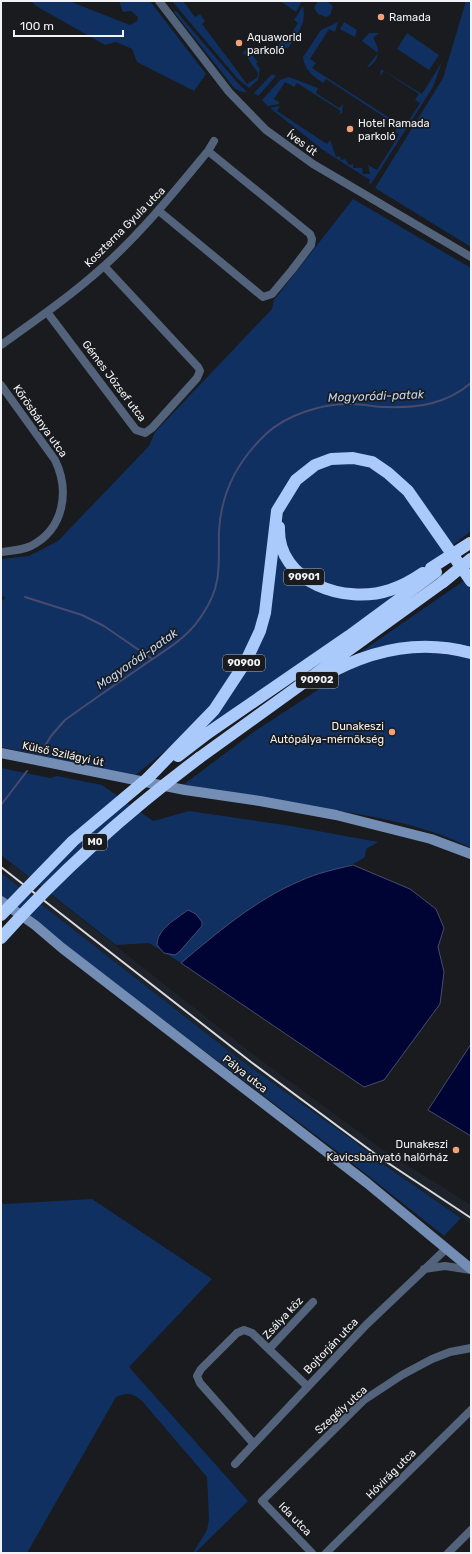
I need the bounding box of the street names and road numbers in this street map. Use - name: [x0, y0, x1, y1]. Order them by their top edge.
- street label: Íves út: [284, 128, 320, 159]
- street label: Koszterna Gyula utca: [82, 184, 168, 270]
- street label: Gémes József utca: [79, 338, 149, 424]
- street label: Kőrösbánya utca: [10, 382, 70, 460]
- road number: 90901: [284, 569, 324, 585]
- road number: 90900: [223, 655, 265, 671]
- road number: 90902: [296, 672, 338, 688]
- street label: Külső Szilágyi út: [21, 739, 106, 769]
- road number: M0: [83, 834, 107, 850]
- street label: Pálya utca: [220, 1052, 270, 1096]
- street label: Zsálya köz: [260, 1294, 306, 1342]
- street label: Bojtorján utca: [301, 1315, 361, 1377]
- street label: Szegély utca: [312, 1383, 370, 1437]
- street label: Hóvirág utca: [363, 1446, 419, 1502]
- street label: Ida utca: [276, 1500, 314, 1538]

